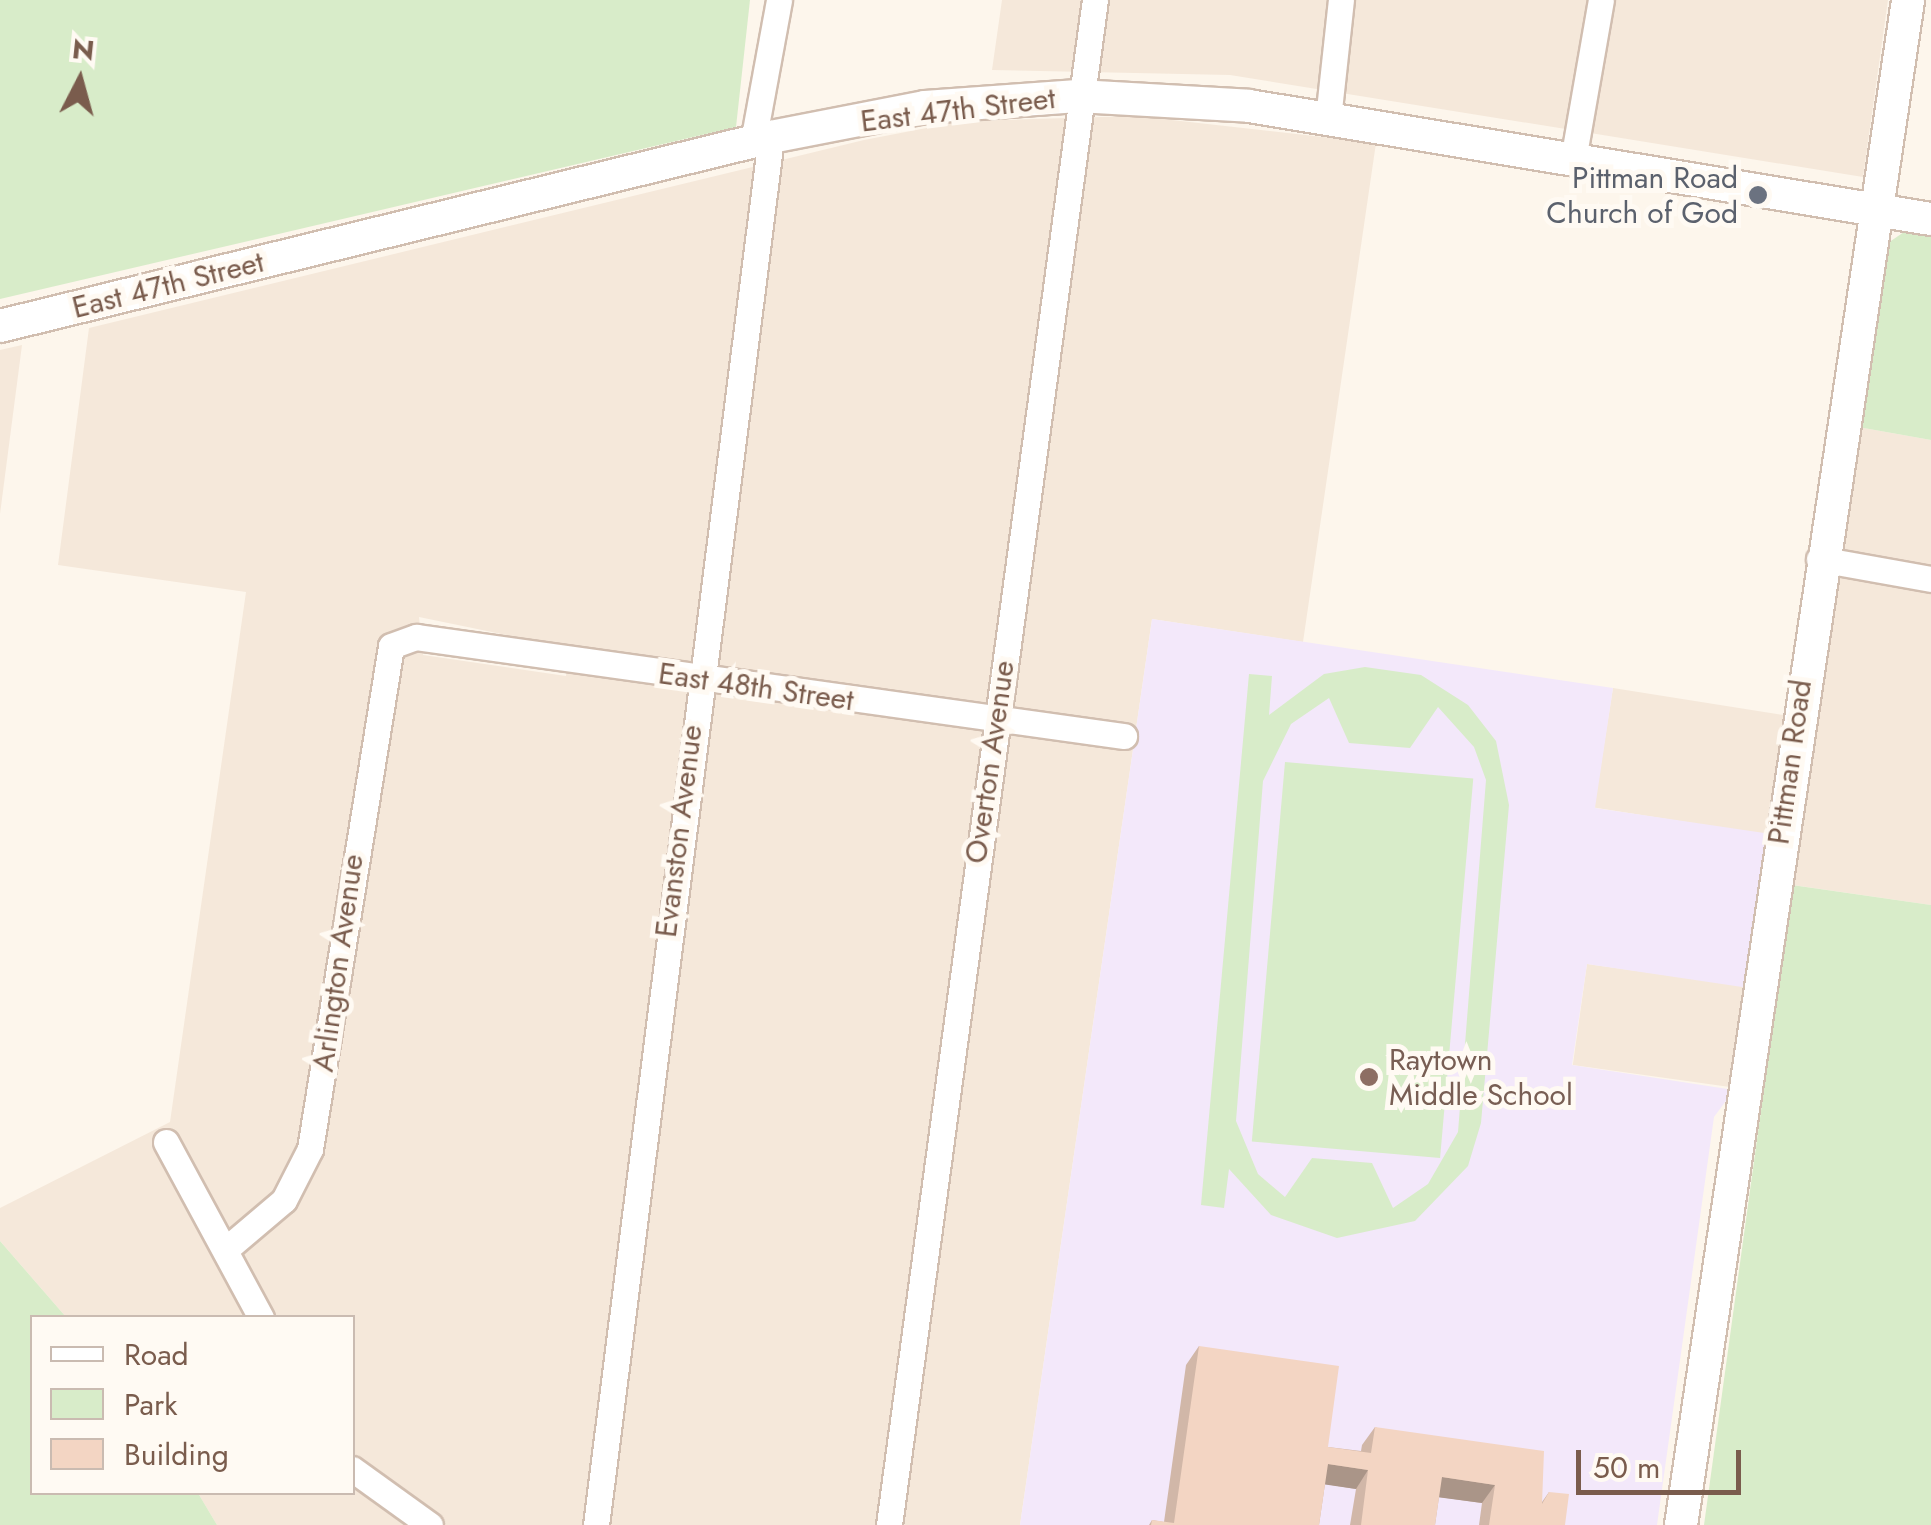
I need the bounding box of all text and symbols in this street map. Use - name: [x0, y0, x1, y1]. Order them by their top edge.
- text: N: [70, 28, 96, 71]
- north arrow: [30, 30, 130, 130]
- street label: East 47th Street: [859, 80, 1057, 140]
- place label: Pittman Road Church of God: [1546, 160, 1738, 230]
- marker: Pittman Road Church of God: [1747, 184, 1769, 206]
- street label: East 47th Street: [69, 244, 267, 326]
- street label: East 48th Street: [656, 655, 856, 719]
- street label: Overton Avenue: [958, 658, 1022, 866]
- street label: Pittman Road: [1761, 677, 1819, 847]
- street label: Evanston Avenue: [648, 723, 710, 939]
- street label: Arlington Avenue: [305, 852, 371, 1074]
- place label: Raytown Middle School: [1389, 1042, 1573, 1112]
- marker: Raytown Middle School: [1358, 1066, 1380, 1088]
- legend: [30, 1315, 355, 1495]
- text: Road: [124, 1333, 189, 1376]
- text: Park: [124, 1383, 177, 1426]
- scale bar: [1581, 1430, 1746, 1492]
- text: Building: [124, 1433, 229, 1476]
- text: 50 m: [1593, 1446, 1660, 1489]

